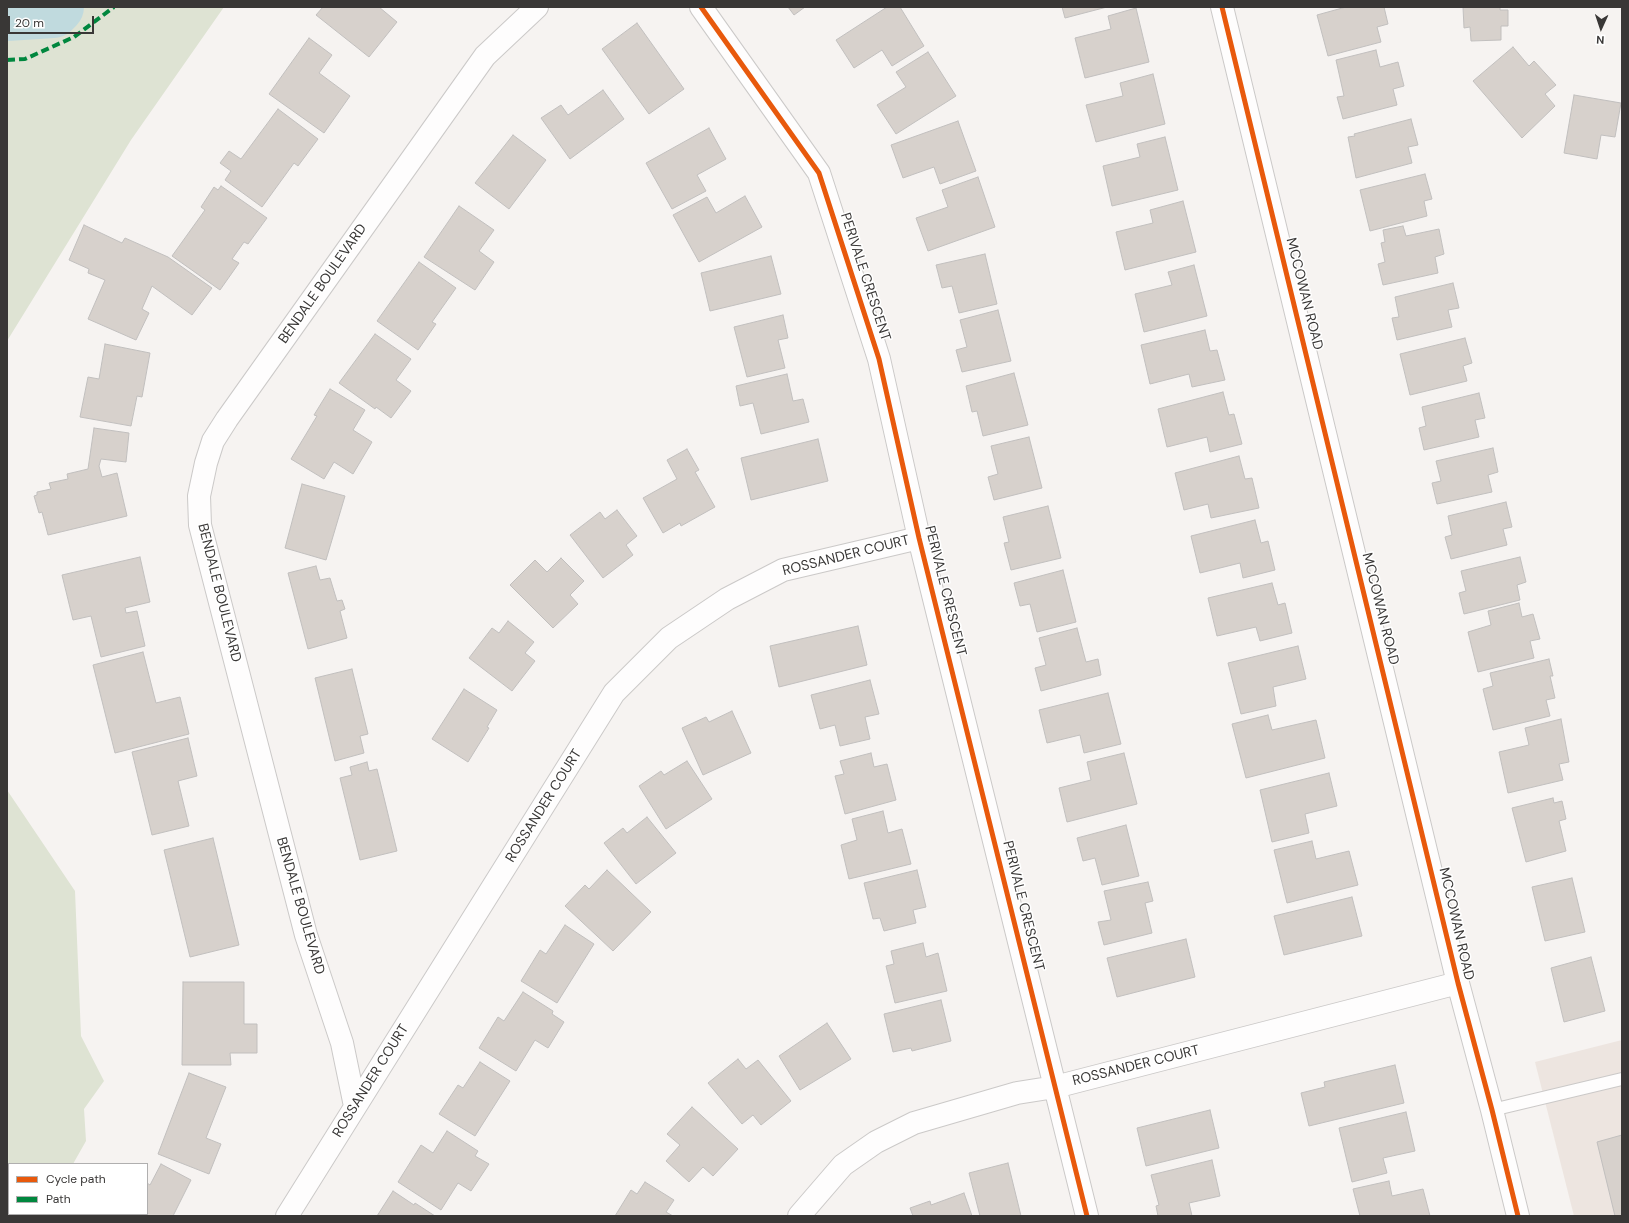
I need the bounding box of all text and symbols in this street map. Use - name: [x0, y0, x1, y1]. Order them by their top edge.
- scale bar: [10, 8, 96, 34]
- north arrow: [1581, 8, 1621, 48]
- text: 20 m: [15, 15, 44, 31]
- text: N: [1596, 33, 1605, 47]
- street label: PERIVALE CRESCENT: [836, 211, 894, 343]
- street label: BENDALE BOULEVARD: [275, 221, 371, 347]
- street label: MCCOWAN ROAD: [1282, 236, 1326, 352]
- street label: BENDALE BOULEVARD: [194, 522, 244, 664]
- street label: PERIVALE CRESCENT: [921, 524, 969, 658]
- street label: ROSSANDER COURT: [781, 532, 911, 580]
- street label: MCCOWAN ROAD: [1358, 551, 1402, 667]
- street label: ROSSANDER COURT: [502, 746, 586, 866]
- street label: BENDALE BOULEVARD: [272, 835, 328, 977]
- street label: PERIVALE CRESCENT: [999, 839, 1047, 973]
- street label: MCCOWAN ROAD: [1435, 866, 1477, 982]
- street label: ROSSANDER COURT: [329, 1021, 413, 1141]
- street label: ROSSANDER COURT: [1071, 1042, 1201, 1090]
- legend: [8, 1163, 148, 1215]
- text: Cycle path: [46, 1171, 106, 1187]
- text: Path: [46, 1191, 71, 1207]

